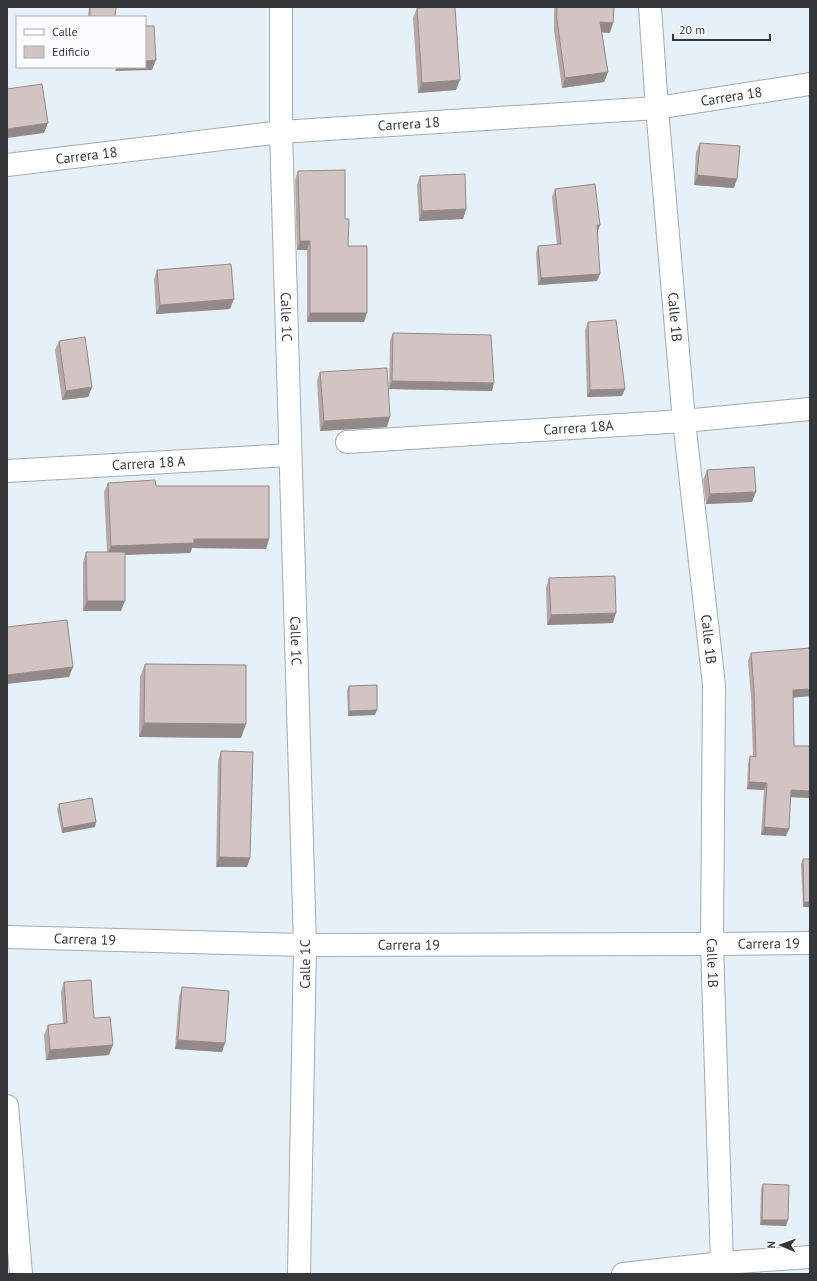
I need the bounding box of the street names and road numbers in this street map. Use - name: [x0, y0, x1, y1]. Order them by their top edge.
- street label: Carrera 18: [699, 83, 763, 110]
- street label: Carrera 18: [377, 113, 440, 135]
- street label: Carrera 18: [55, 143, 118, 168]
- street label: Calle 1B: [664, 291, 686, 342]
- street label: Calle 1C: [277, 292, 296, 342]
- street label: Carrera 18A: [543, 416, 615, 439]
- street label: Carrera 18 A: [112, 452, 187, 474]
- street label: Calle 1B: [697, 614, 721, 665]
- street label: Calle 1C: [286, 616, 306, 666]
- street label: Carrera 19: [54, 929, 116, 949]
- street label: Carrera 19: [738, 934, 800, 953]
- street label: Carrera 19: [378, 936, 440, 954]
- street label: Calle 1B: [703, 938, 722, 988]
- street label: Calle 1C: [296, 939, 314, 989]

